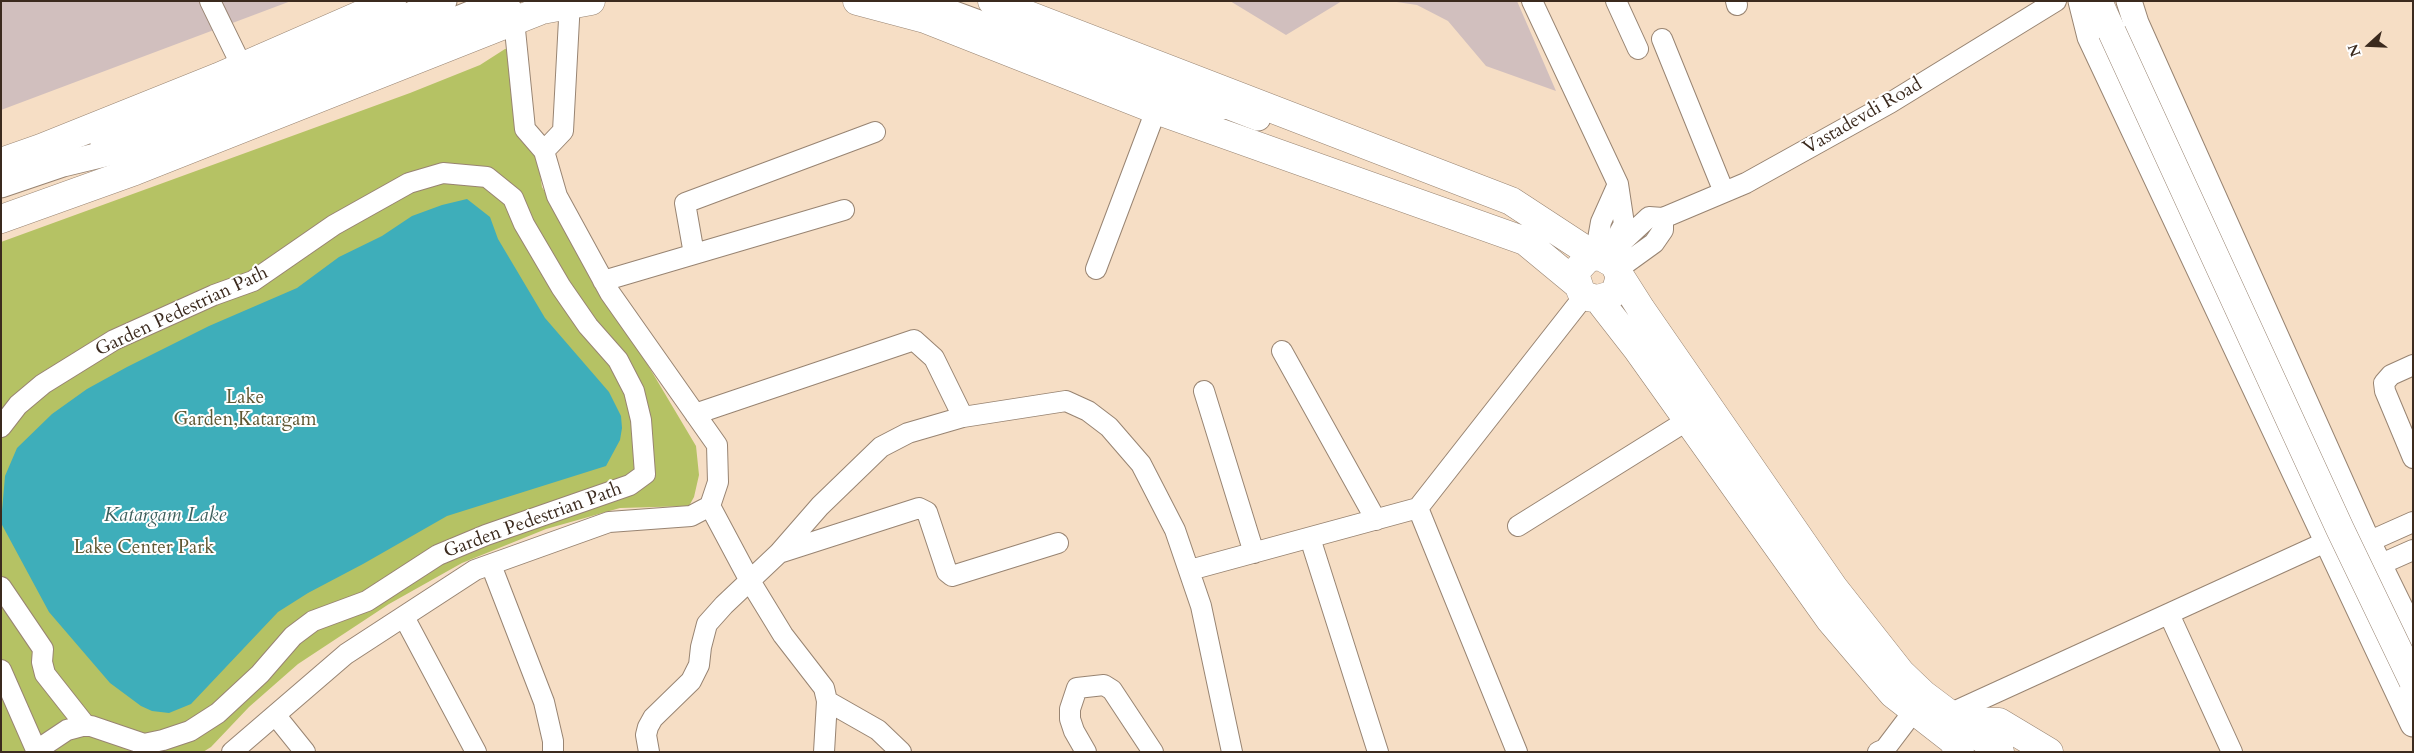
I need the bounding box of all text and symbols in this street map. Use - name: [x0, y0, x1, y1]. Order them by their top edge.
- north arrow: [2344, 20, 2394, 70]
- text: N: [2343, 41, 2365, 59]
- street label: Vastadevdi Road: [1800, 74, 1926, 160]
- street label: Garden Pedestrian Path: [92, 262, 272, 362]
- park label: Lake Garden,Katargam: [174, 388, 316, 432]
- street label: Garden Pedestrian Path: [441, 478, 625, 564]
- water label: Katargam Lake: [104, 504, 226, 528]
- park label: Lake Center Park: [74, 538, 214, 560]

